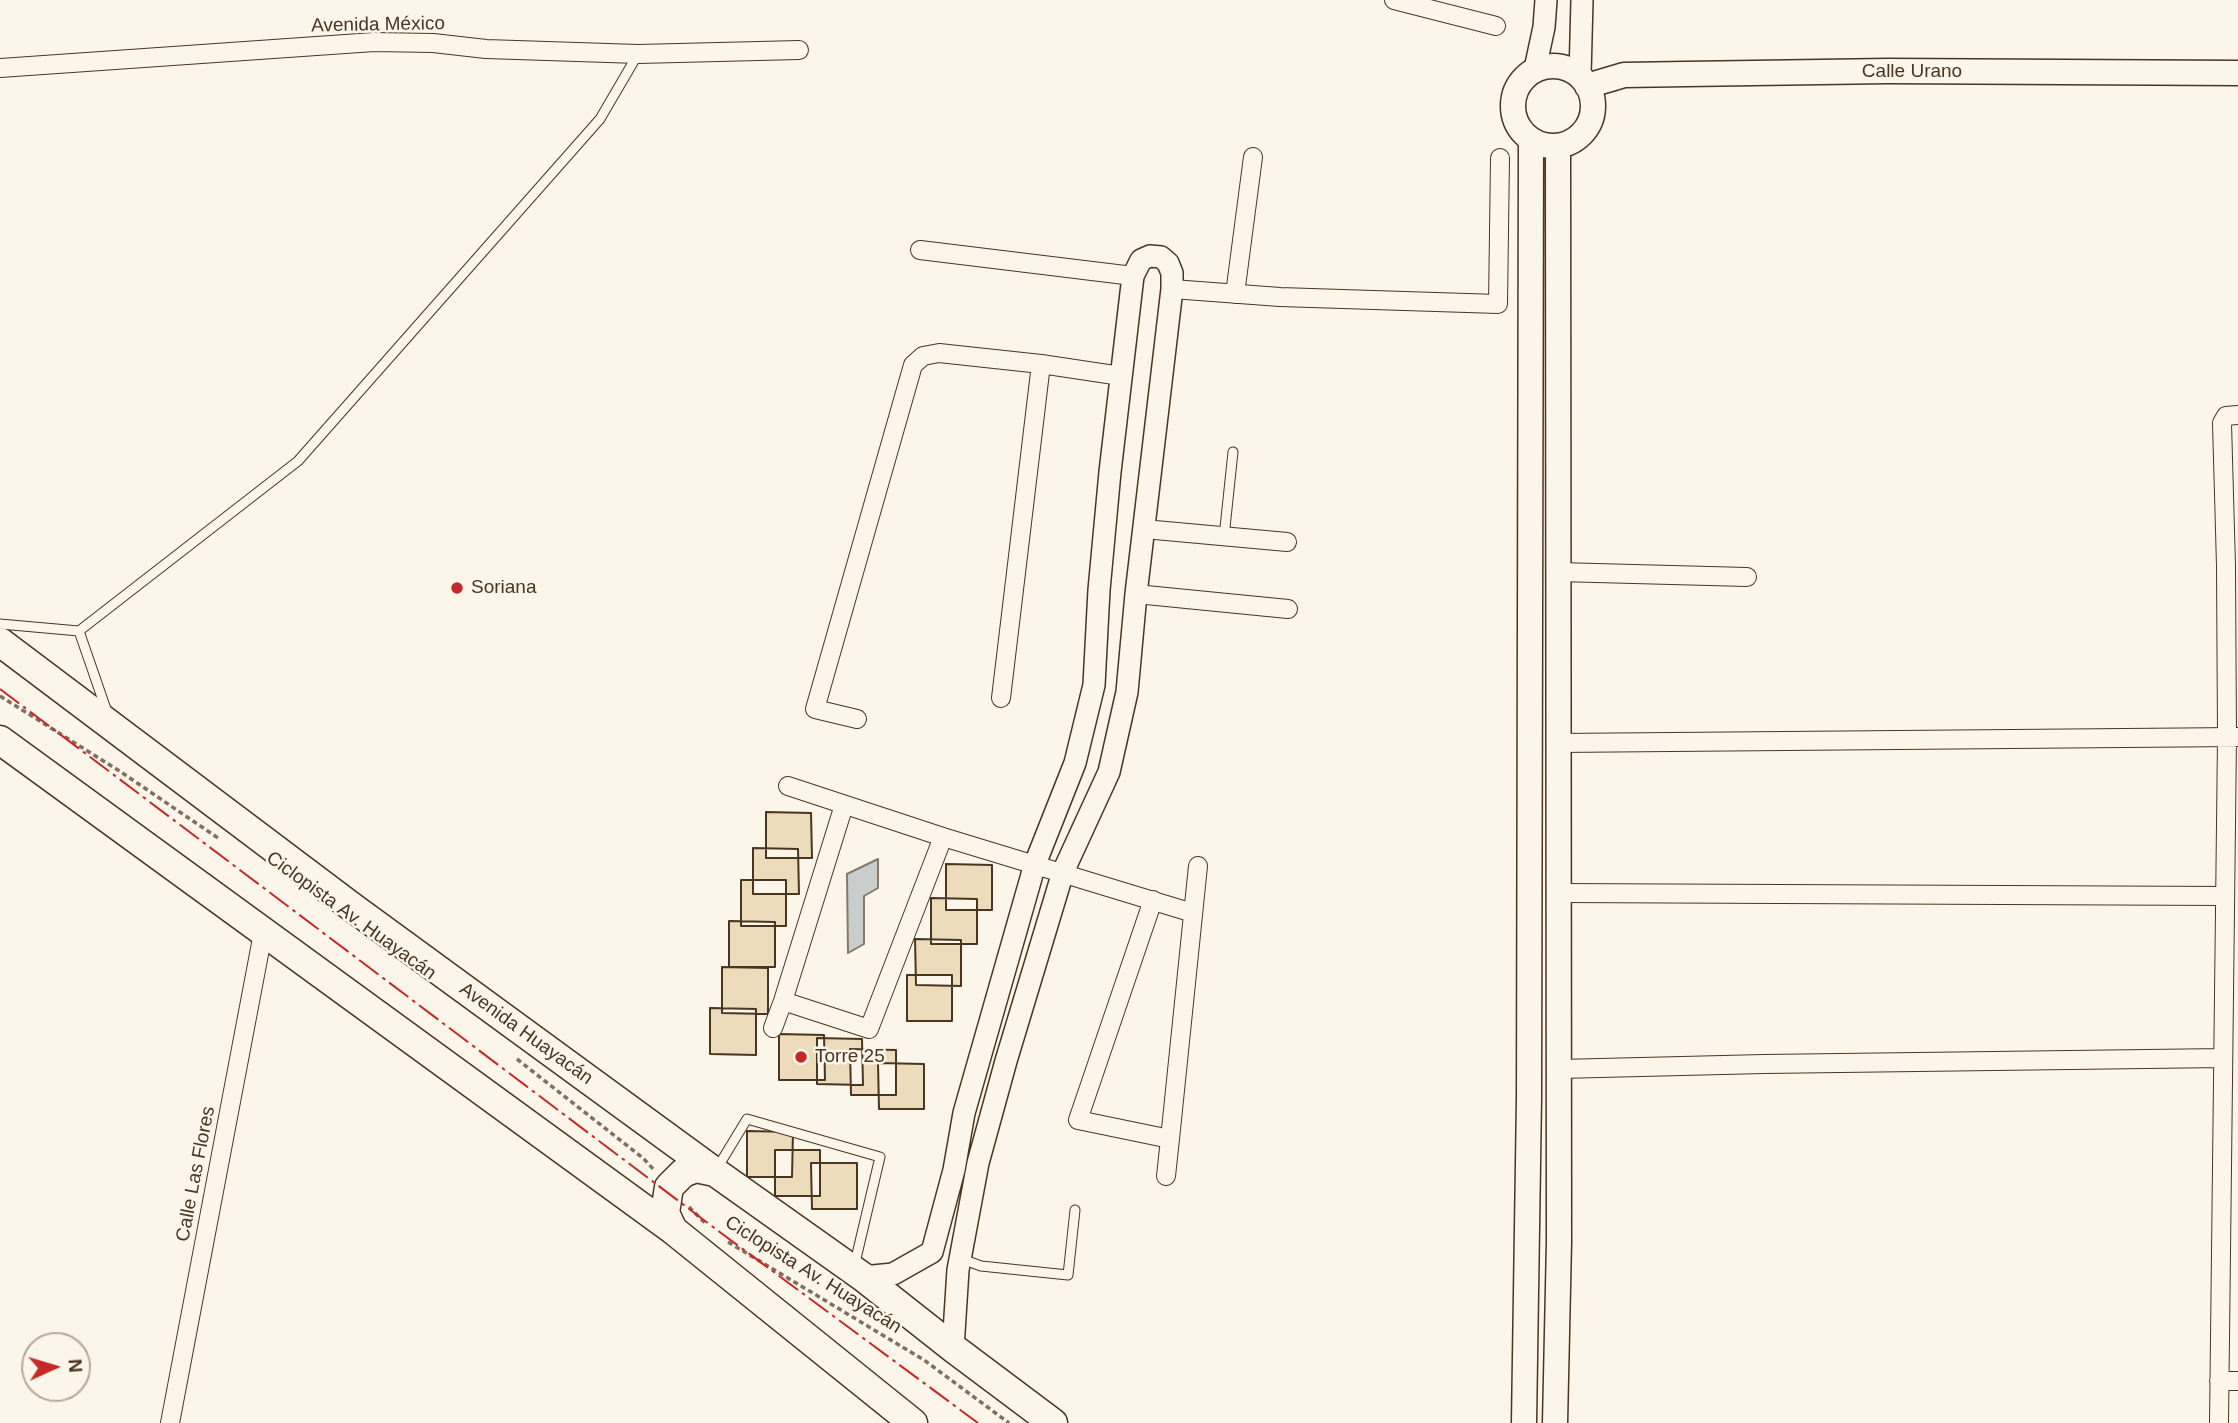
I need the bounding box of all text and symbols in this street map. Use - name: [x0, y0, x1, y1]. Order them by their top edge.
- street label: Avenida México: [311, 12, 445, 38]
- street label: Calle Urano: [1862, 61, 1962, 83]
- place label: Soriana: [471, 577, 536, 599]
- marker: Soriana: [449, 580, 465, 596]
- street label: Ciclopista Av. Huayacán: [262, 847, 440, 985]
- street label: Avenida Huayacán: [455, 978, 597, 1090]
- place label: Torre 25: [815, 1046, 885, 1068]
- marker: Torre 25: [793, 1049, 809, 1065]
- street label: Calle Las Flores: [172, 1104, 220, 1244]
- street label: Ciclopista Av. Huayacán: [720, 1211, 906, 1339]
- north arrow: [21, 1332, 91, 1402]
- text: N: [64, 1358, 86, 1373]

